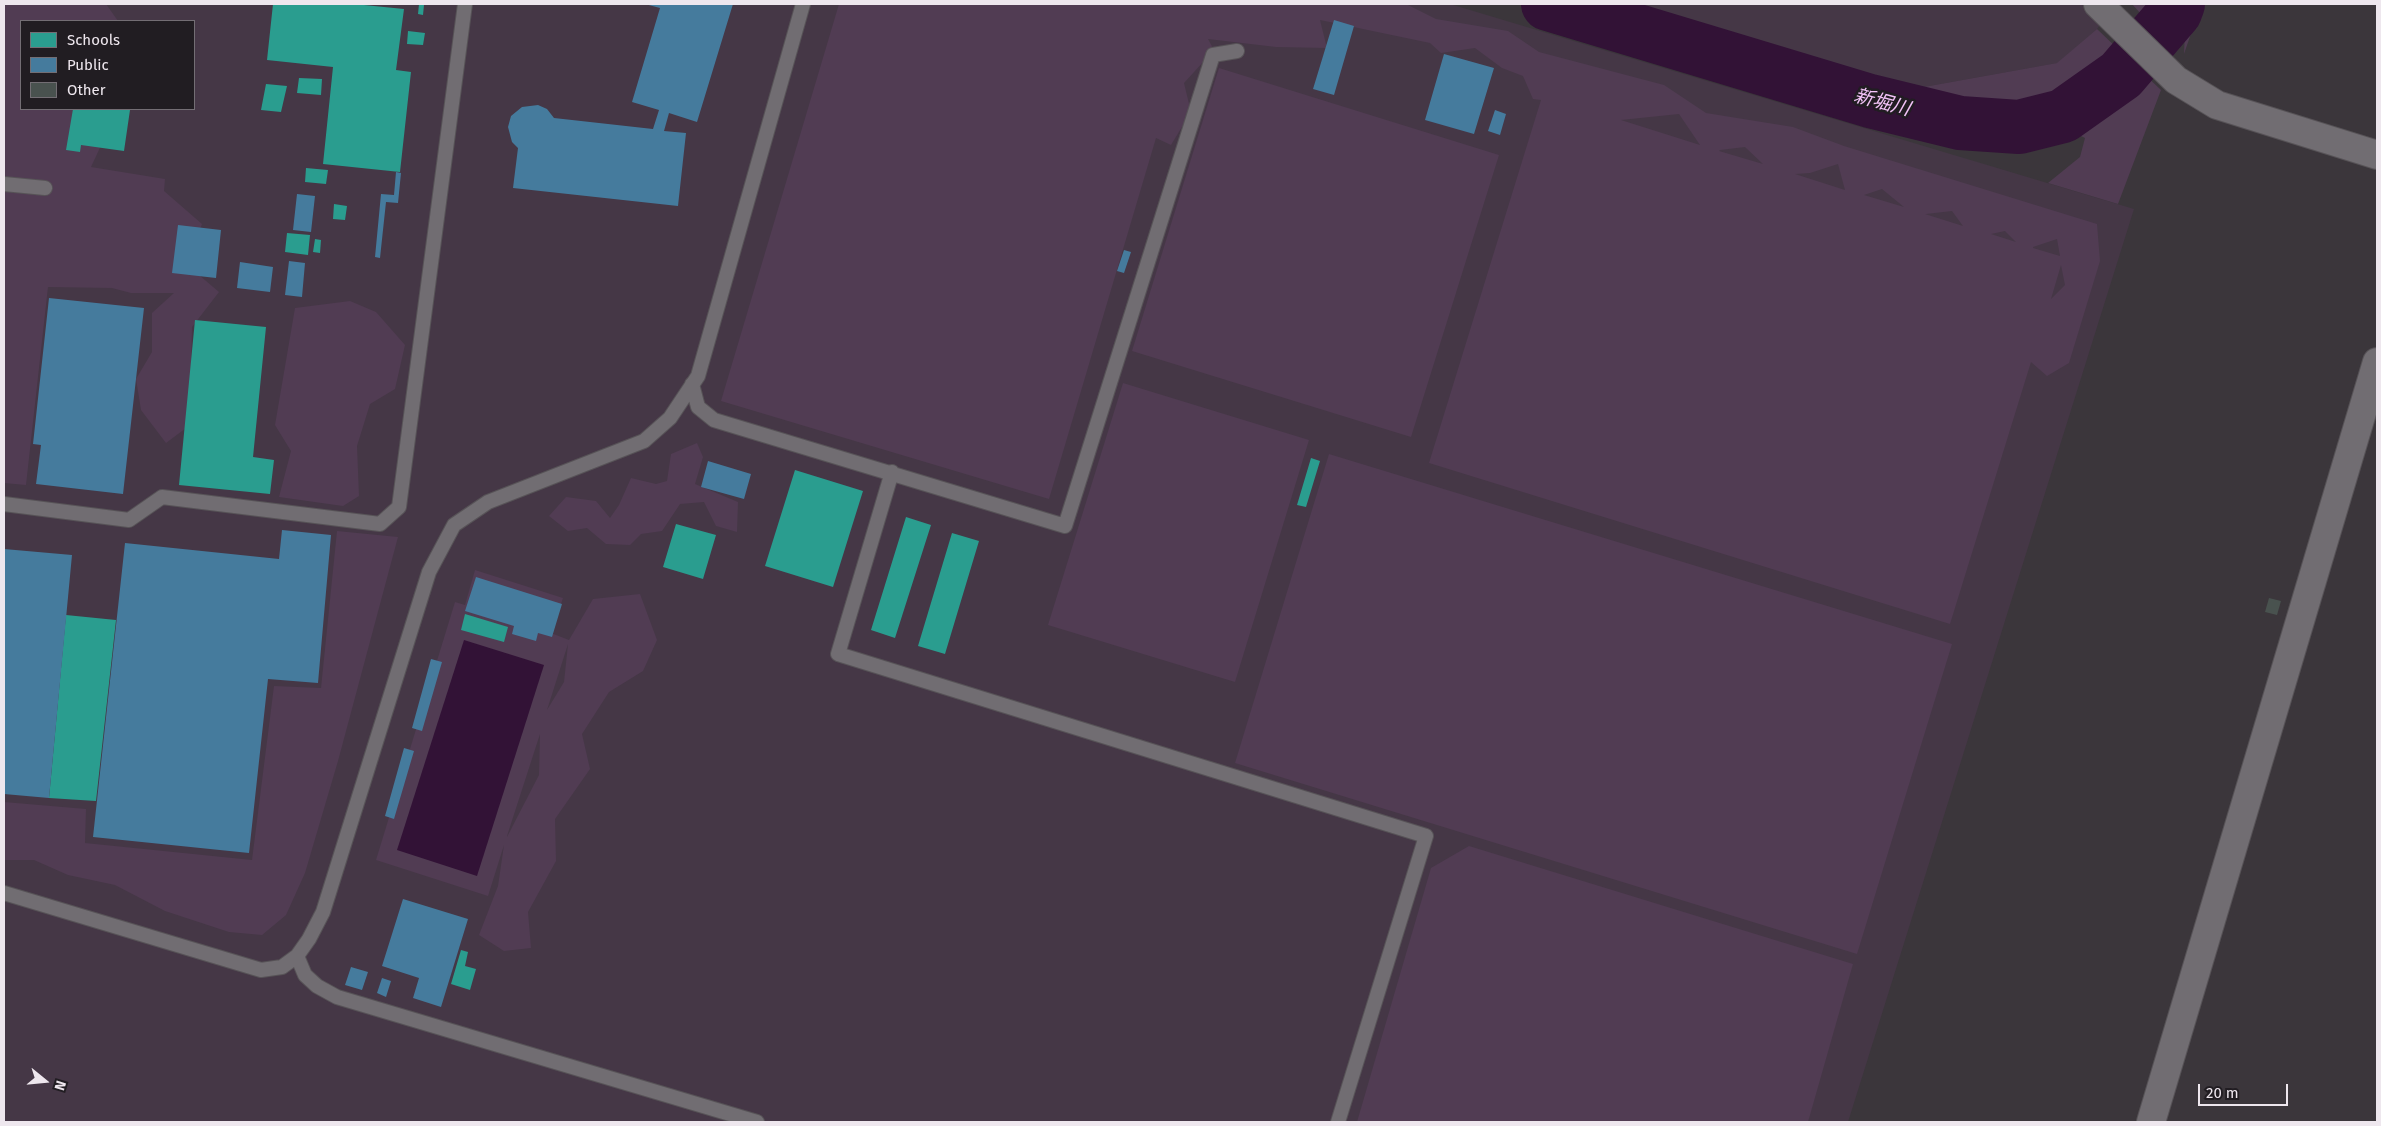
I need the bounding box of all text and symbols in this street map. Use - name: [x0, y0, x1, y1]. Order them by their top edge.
- legend: [20, 20, 195, 110]
- text: Schools: [67, 31, 120, 49]
- text: Public: [67, 56, 109, 74]
- text: Other: [67, 81, 106, 99]
- water label: 新堀川: [1852, 85, 1912, 121]
- north arrow: [20, 1056, 70, 1106]
- scale bar: [2201, 1074, 2291, 1106]
- text: N: [50, 1079, 69, 1092]
- text: 20 m: [2206, 1084, 2239, 1102]

